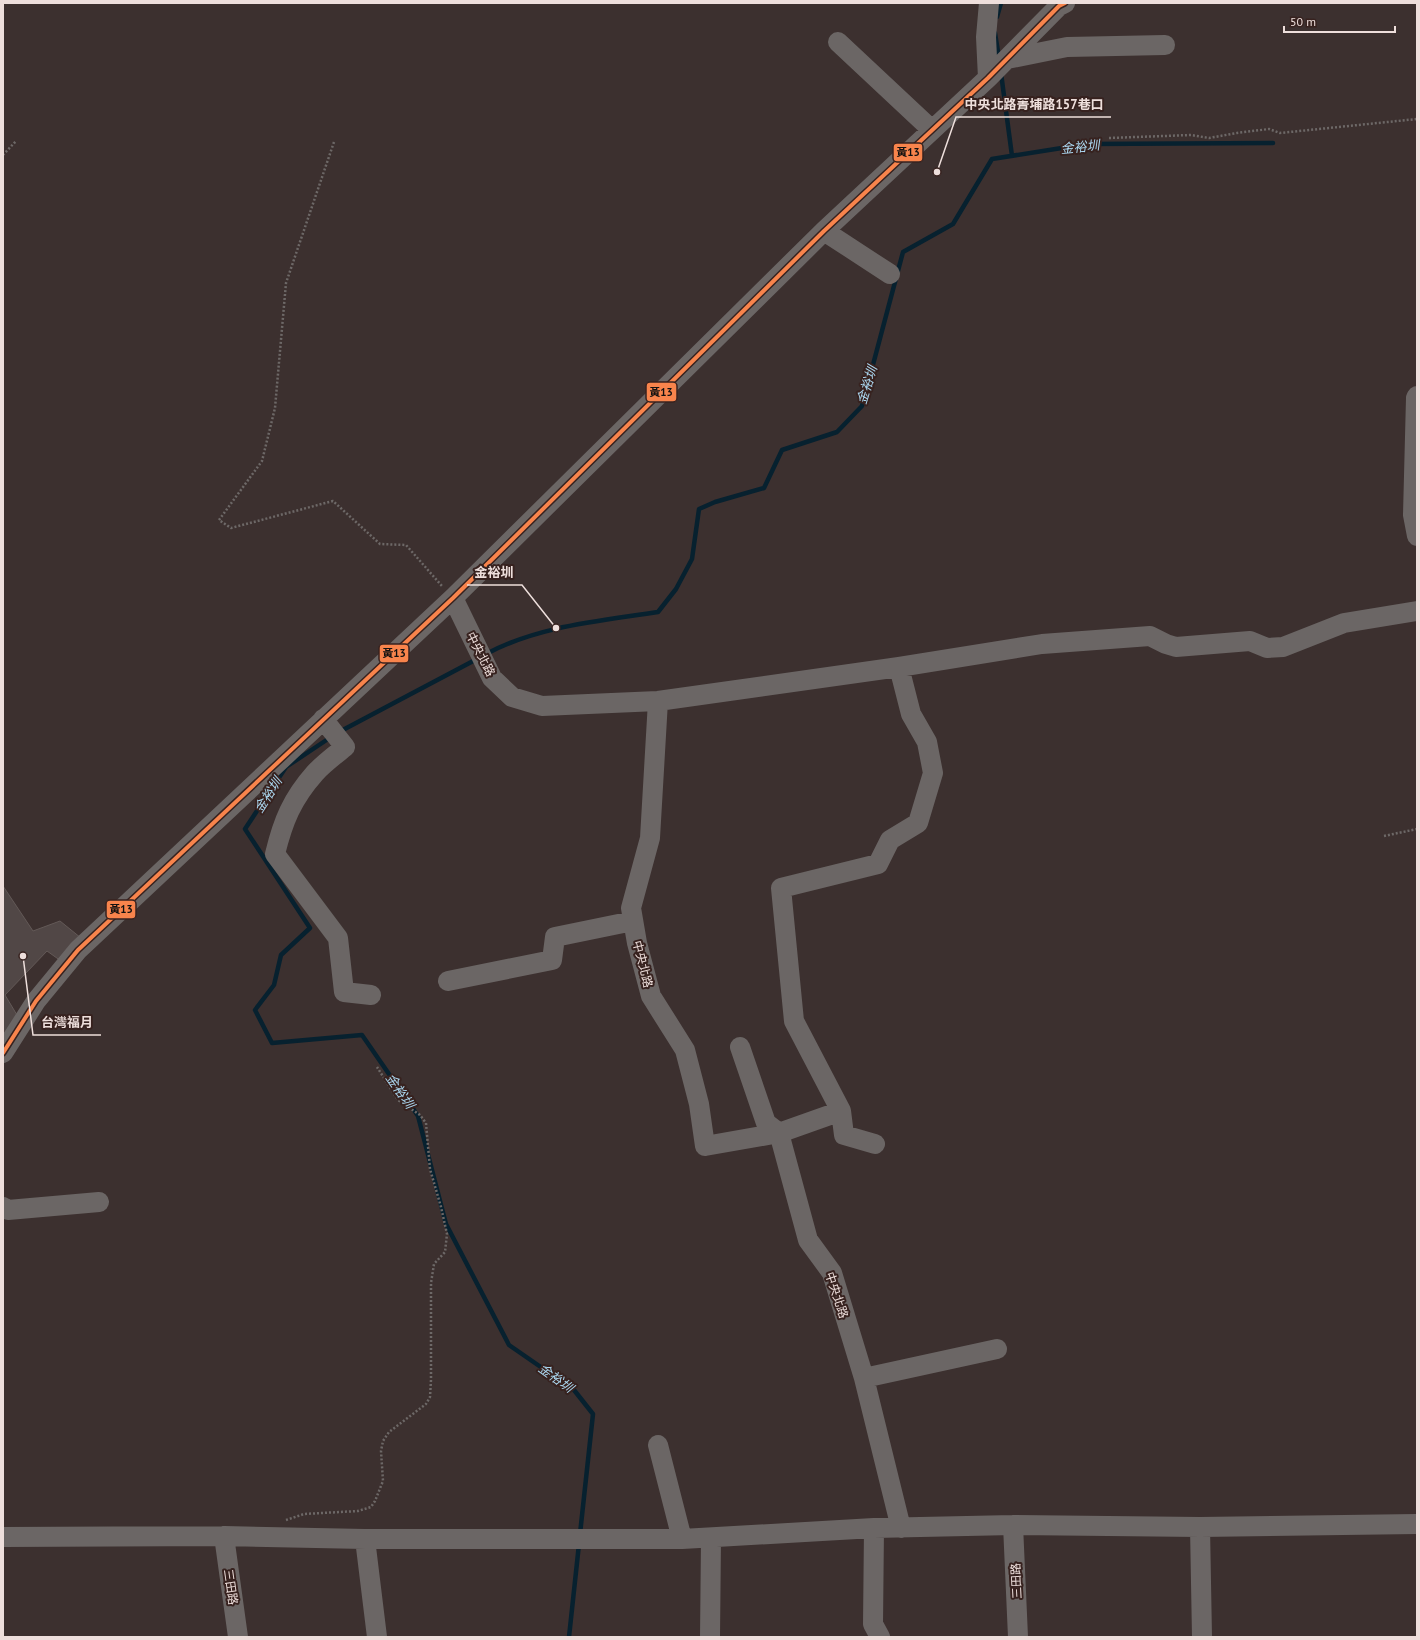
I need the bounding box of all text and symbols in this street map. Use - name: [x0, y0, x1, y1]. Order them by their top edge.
- scale bar: [1284, 8, 1395, 34]
- text: 50 m: [1290, 14, 1316, 29]
- callout: 中央北路菁埔路157巷口: [956, 92, 1111, 117]
- text: 中央北路菁埔路157巷口: [964, 96, 1104, 113]
- water label: 金裕圳: [1060, 136, 1102, 157]
- line badge: 黃13: [893, 143, 923, 162]
- text: 黃13: [896, 145, 920, 159]
- water label: 金裕圳: [853, 362, 881, 406]
- line badge: 黃13: [646, 382, 677, 402]
- text: 黃13: [649, 385, 673, 399]
- callout: 金裕圳: [467, 560, 522, 585]
- text: 金裕圳: [474, 564, 514, 581]
- street label: 中央北路: [463, 629, 499, 679]
- line badge: 黃13: [379, 644, 409, 663]
- text: 黃13: [382, 646, 406, 660]
- water label: 金裕圳: [250, 772, 287, 816]
- line badge: 黃13: [106, 900, 136, 919]
- text: 黃13: [109, 902, 133, 916]
- street label: 中央北路: [630, 939, 656, 989]
- callout: 台灣福月: [33, 1010, 101, 1035]
- text: 台灣福月: [41, 1014, 93, 1031]
- water label: 金裕圳: [382, 1070, 419, 1113]
- street label: 中央北路: [822, 1270, 852, 1320]
- water label: 金裕圳: [535, 1360, 578, 1398]
- street label: 三田路: [1008, 1563, 1024, 1599]
- street label: 三田路: [221, 1568, 241, 1606]

